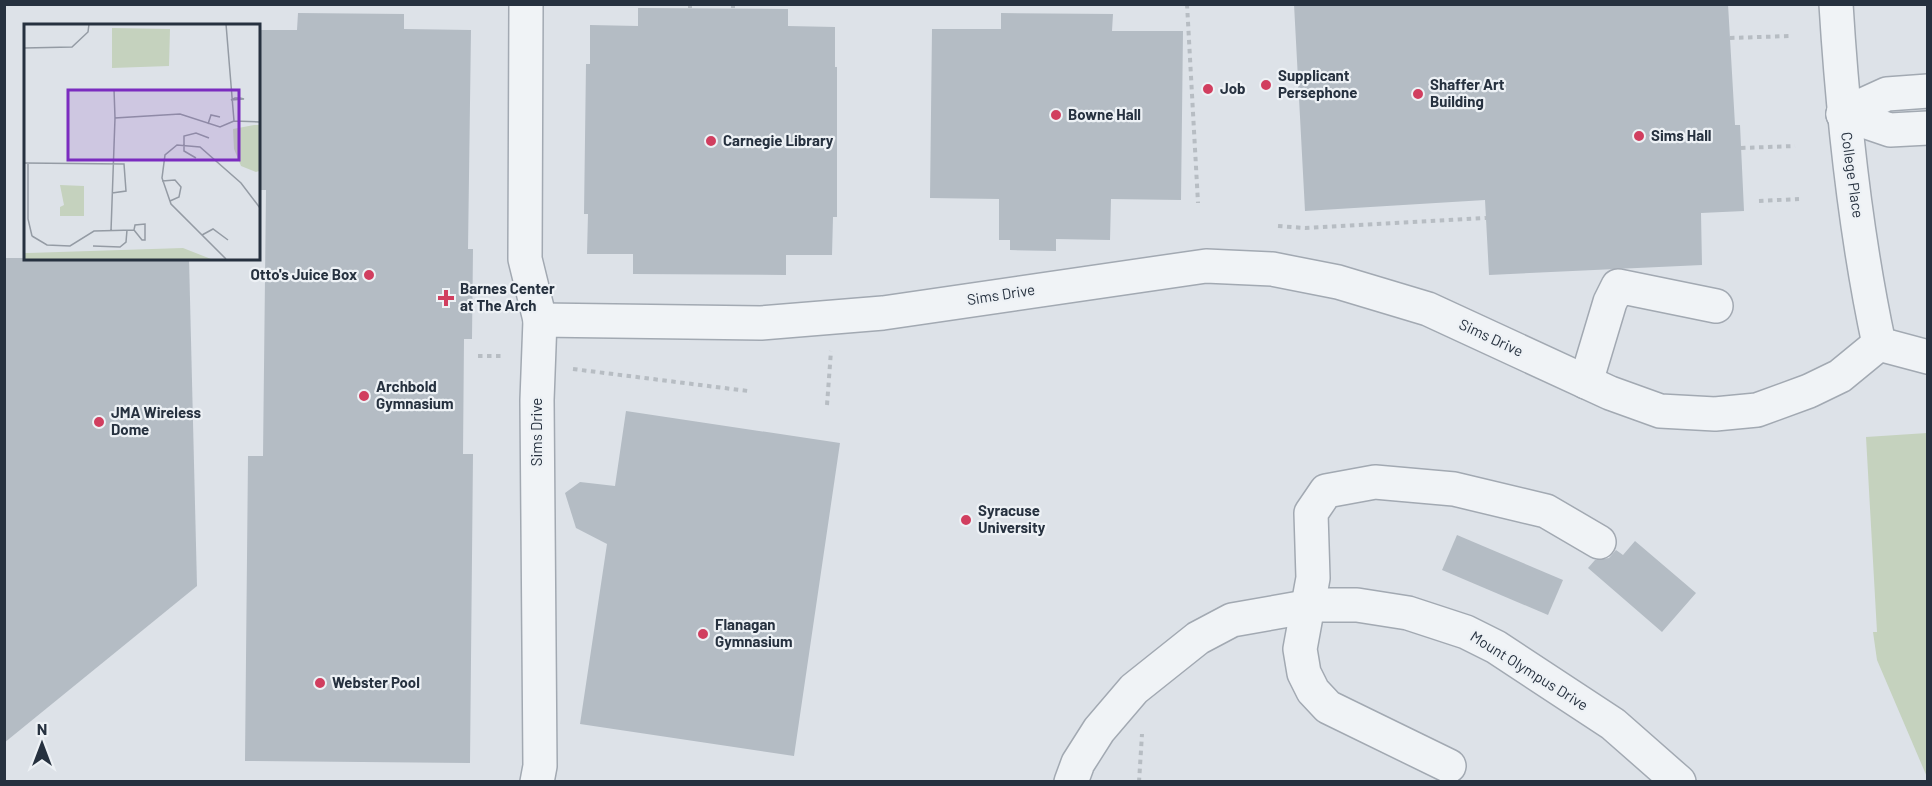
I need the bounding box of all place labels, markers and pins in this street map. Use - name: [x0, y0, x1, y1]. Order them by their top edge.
- place label: Supplicant Persephone: [1278, 66, 1357, 101]
- place label: Shaffer Art Building: [1430, 75, 1505, 110]
- marker: Supplicant Persephone: [1259, 78, 1273, 92]
- place label: Job: [1220, 79, 1246, 97]
- marker: Job: [1201, 82, 1215, 96]
- marker: Shaffer Art Building: [1411, 87, 1425, 101]
- place label: Bowne Hall: [1068, 105, 1141, 123]
- marker: Bowne Hall: [1049, 108, 1063, 122]
- place label: Sims Hall: [1651, 126, 1711, 144]
- marker: Sims Hall: [1632, 129, 1646, 143]
- place label: Carnegie Library: [723, 131, 834, 149]
- marker: Carnegie Library: [704, 134, 718, 148]
- place label: Otto's Juice Box: [251, 265, 357, 283]
- marker: Otto's Juice Box: [362, 268, 376, 282]
- place label: Barnes Center at The Arch: [460, 279, 555, 314]
- marker: Barnes Center at The Arch: [437, 289, 455, 307]
- place label: Archbold Gymnasium: [376, 377, 453, 412]
- marker: Archbold Gymnasium: [357, 389, 371, 403]
- place label: JMA Wireless Dome: [111, 403, 201, 438]
- marker: JMA Wireless Dome: [92, 415, 106, 429]
- place label: Syracuse University: [978, 501, 1046, 536]
- marker: Syracuse University: [959, 513, 973, 527]
- place label: Flanagan Gymnasium: [715, 615, 792, 650]
- marker: Flanagan Gymnasium: [696, 627, 710, 641]
- place label: Webster Pool: [332, 673, 420, 691]
- marker: Webster Pool: [313, 676, 327, 690]

